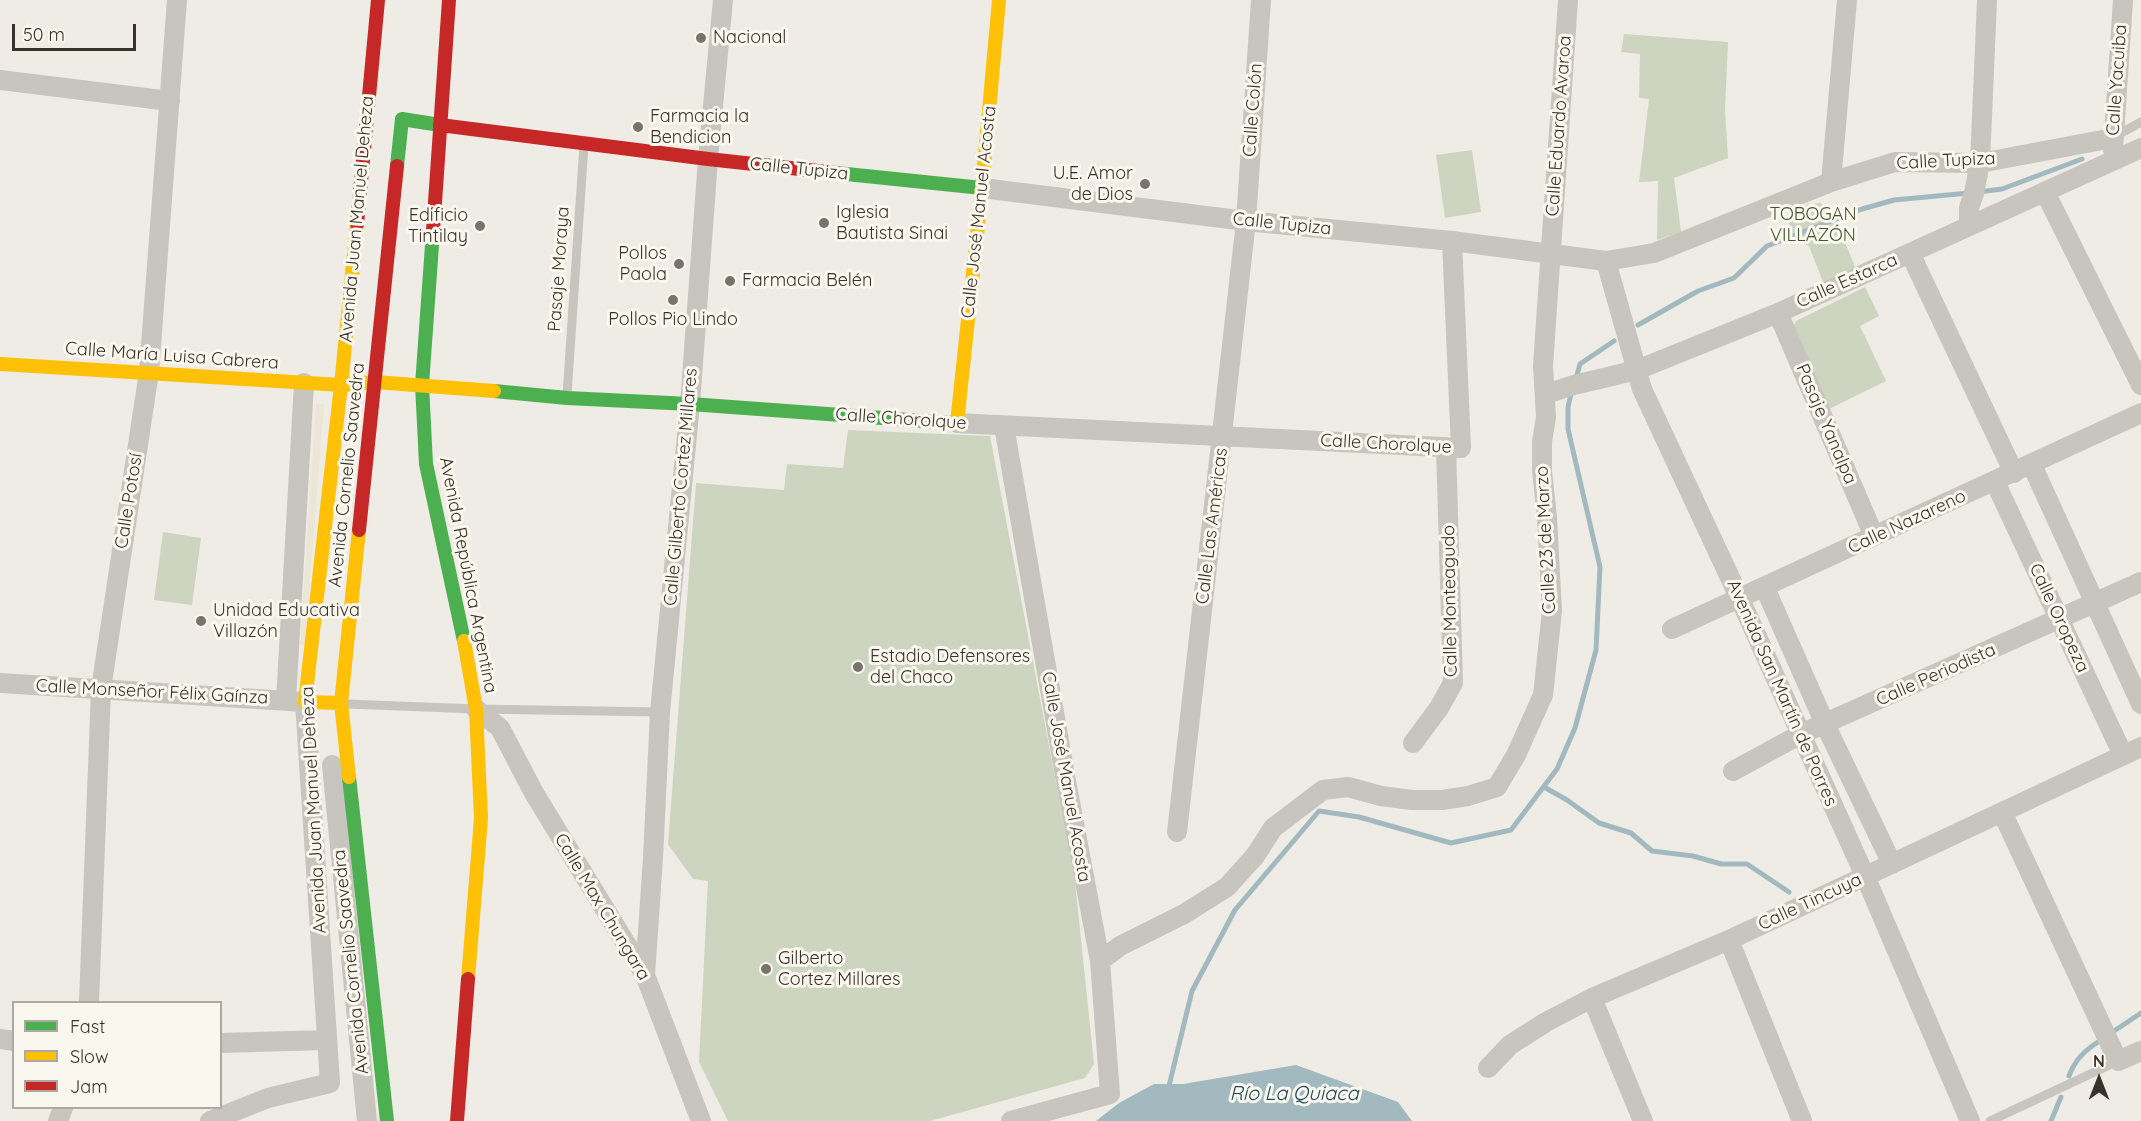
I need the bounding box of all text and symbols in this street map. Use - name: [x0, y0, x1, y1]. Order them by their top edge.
- scale bar: [15, 12, 140, 50]
- text: 50 m: [23, 23, 65, 46]
- street label: Calle Yacuiba: [2102, 24, 2132, 136]
- place label: Nacional: [713, 27, 787, 49]
- marker: Nacional: [694, 31, 708, 45]
- street label: Calle Eduardo Avaroa: [1542, 35, 1576, 217]
- street label: Calle Colón: [1239, 62, 1267, 158]
- street label: Avenida Juan Manuel Deheza: [335, 95, 379, 343]
- street label: Calle José Manuel Acosta: [957, 105, 1001, 319]
- place label: Farmacia la Bendicion: [650, 106, 749, 148]
- marker: Farmacia la Bendicion: [631, 120, 645, 134]
- street label: Calle Tupiza: [1896, 148, 1996, 174]
- street label: Calle Tupiza: [749, 153, 849, 185]
- place label: U.E. Amor de Dios: [1053, 163, 1133, 206]
- marker: U.E. Amor de Dios: [1138, 177, 1152, 191]
- place label: Iglesia Bautista Sinai: [836, 202, 948, 244]
- park label: TOBOGAN VILLAZÓN: [1769, 204, 1857, 246]
- place label: Edificio Tintilay: [408, 205, 468, 248]
- street label: Pasaje Moraya: [544, 206, 574, 332]
- street label: Calle Tupiza: [1232, 208, 1332, 240]
- marker: Iglesia Bautista Sinai: [817, 216, 831, 230]
- marker: Edificio Tintilay: [473, 219, 487, 233]
- place label: Pollos Paola: [618, 243, 667, 286]
- street label: Calle Estarca: [1793, 249, 1901, 313]
- marker: Pollos Paola: [672, 257, 686, 271]
- place label: Farmacia Belén: [742, 270, 872, 292]
- marker: Farmacia Belén: [723, 274, 737, 288]
- marker: Pollos Pio Lindo: [666, 293, 680, 307]
- place label: Pollos Pio Lindo: [608, 309, 738, 331]
- street label: Calle María Luisa Cabrera: [64, 338, 280, 374]
- street label: Pasaje Yanalpa: [1791, 361, 1861, 487]
- street label: Avenida Cornelio Saavedra: [324, 362, 370, 588]
- street label: Calle Gilberto Cortez Millares: [660, 367, 702, 607]
- street label: Calle Chorolque: [835, 404, 967, 434]
- street label: Calle Chorolque: [1320, 430, 1452, 458]
- street label: Calle Las Américas: [1192, 447, 1232, 605]
- street label: Calle Potosí: [111, 452, 147, 550]
- street label: Avenida República Argentina: [434, 455, 502, 695]
- street label: Calle 23 de Marzo: [1531, 465, 1561, 615]
- street label: Calle Nazareno: [1845, 485, 1969, 559]
- street label: Calle Monteagudo: [1438, 525, 1462, 677]
- street label: Calle Oropeza: [2024, 560, 2094, 676]
- street label: Avenida San Martín de Porres: [1722, 576, 1842, 810]
- place label: Unidad Educativa Villazón: [213, 600, 360, 642]
- marker: Unidad Educativa Villazón: [194, 614, 208, 628]
- street label: Calle Periodista: [1873, 639, 1999, 711]
- place label: Estadio Defensores del Chaco: [870, 646, 1030, 688]
- marker: Estadio Defensores del Chaco: [851, 660, 865, 674]
- street label: Calle José Manuel Acosta: [1037, 670, 1095, 884]
- street label: Calle Monseñor Félix Gaínza: [35, 675, 269, 709]
- street label: Avenida Juan Manuel Deheza: [297, 686, 331, 934]
- street label: Calle Max Chungara: [550, 830, 654, 984]
- street label: Avenida Cornelio Saavedra: [328, 849, 374, 1075]
- street label: Calle Tincuya: [1755, 869, 1865, 935]
- place label: Gilberto Cortez Millares: [778, 948, 900, 990]
- marker: Gilberto Cortez Millares: [759, 962, 773, 976]
- legend: [12, 1001, 222, 1109]
- text: Fast: [70, 1015, 105, 1038]
- text: Slow: [70, 1045, 108, 1068]
- north arrow: [2069, 1049, 2129, 1109]
- text: N: [2093, 1051, 2105, 1071]
- text: Jam: [70, 1075, 108, 1098]
- water label: Río La Quiaca: [1229, 1082, 1359, 1106]

